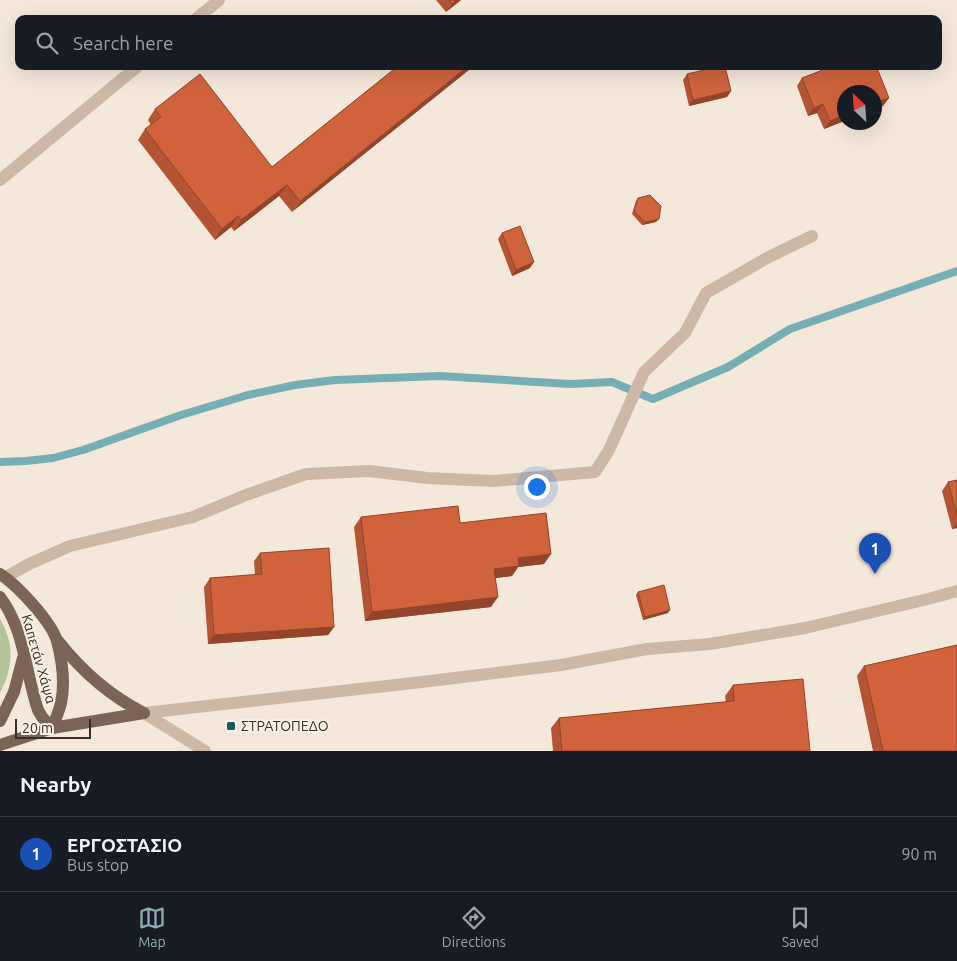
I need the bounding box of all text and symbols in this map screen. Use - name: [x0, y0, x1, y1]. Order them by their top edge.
- search box: [15, 15, 942, 70]
- icon: search: [33, 29, 61, 57]
- text: Search here: [73, 32, 173, 54]
- north arrow: [837, 85, 882, 130]
- your location: [524, 474, 550, 500]
- pin: 1: [859, 533, 891, 574]
- street label: Καπετάν Χάψα: [19, 612, 60, 706]
- scale bar: [15, 716, 91, 739]
- place label: ΣΤΡΑΤΟΠΕΔΟ: [241, 718, 329, 734]
- text: 20 m: [22, 720, 53, 736]
- marker: ΣΤΡΑΤΟΠΕΔΟ: [225, 720, 237, 732]
- text: Nearby: [20, 772, 91, 796]
- text: ΕΡΓΟΣΤΑΣΙΟ: [67, 834, 182, 856]
- text: 1: [31, 845, 41, 863]
- text: 90 m: [901, 845, 937, 863]
- text: Bus stop: [67, 856, 129, 874]
- tab: Map: [138, 904, 166, 950]
- tab: Directions: [442, 904, 506, 950]
- tab: Saved: [782, 904, 819, 950]

